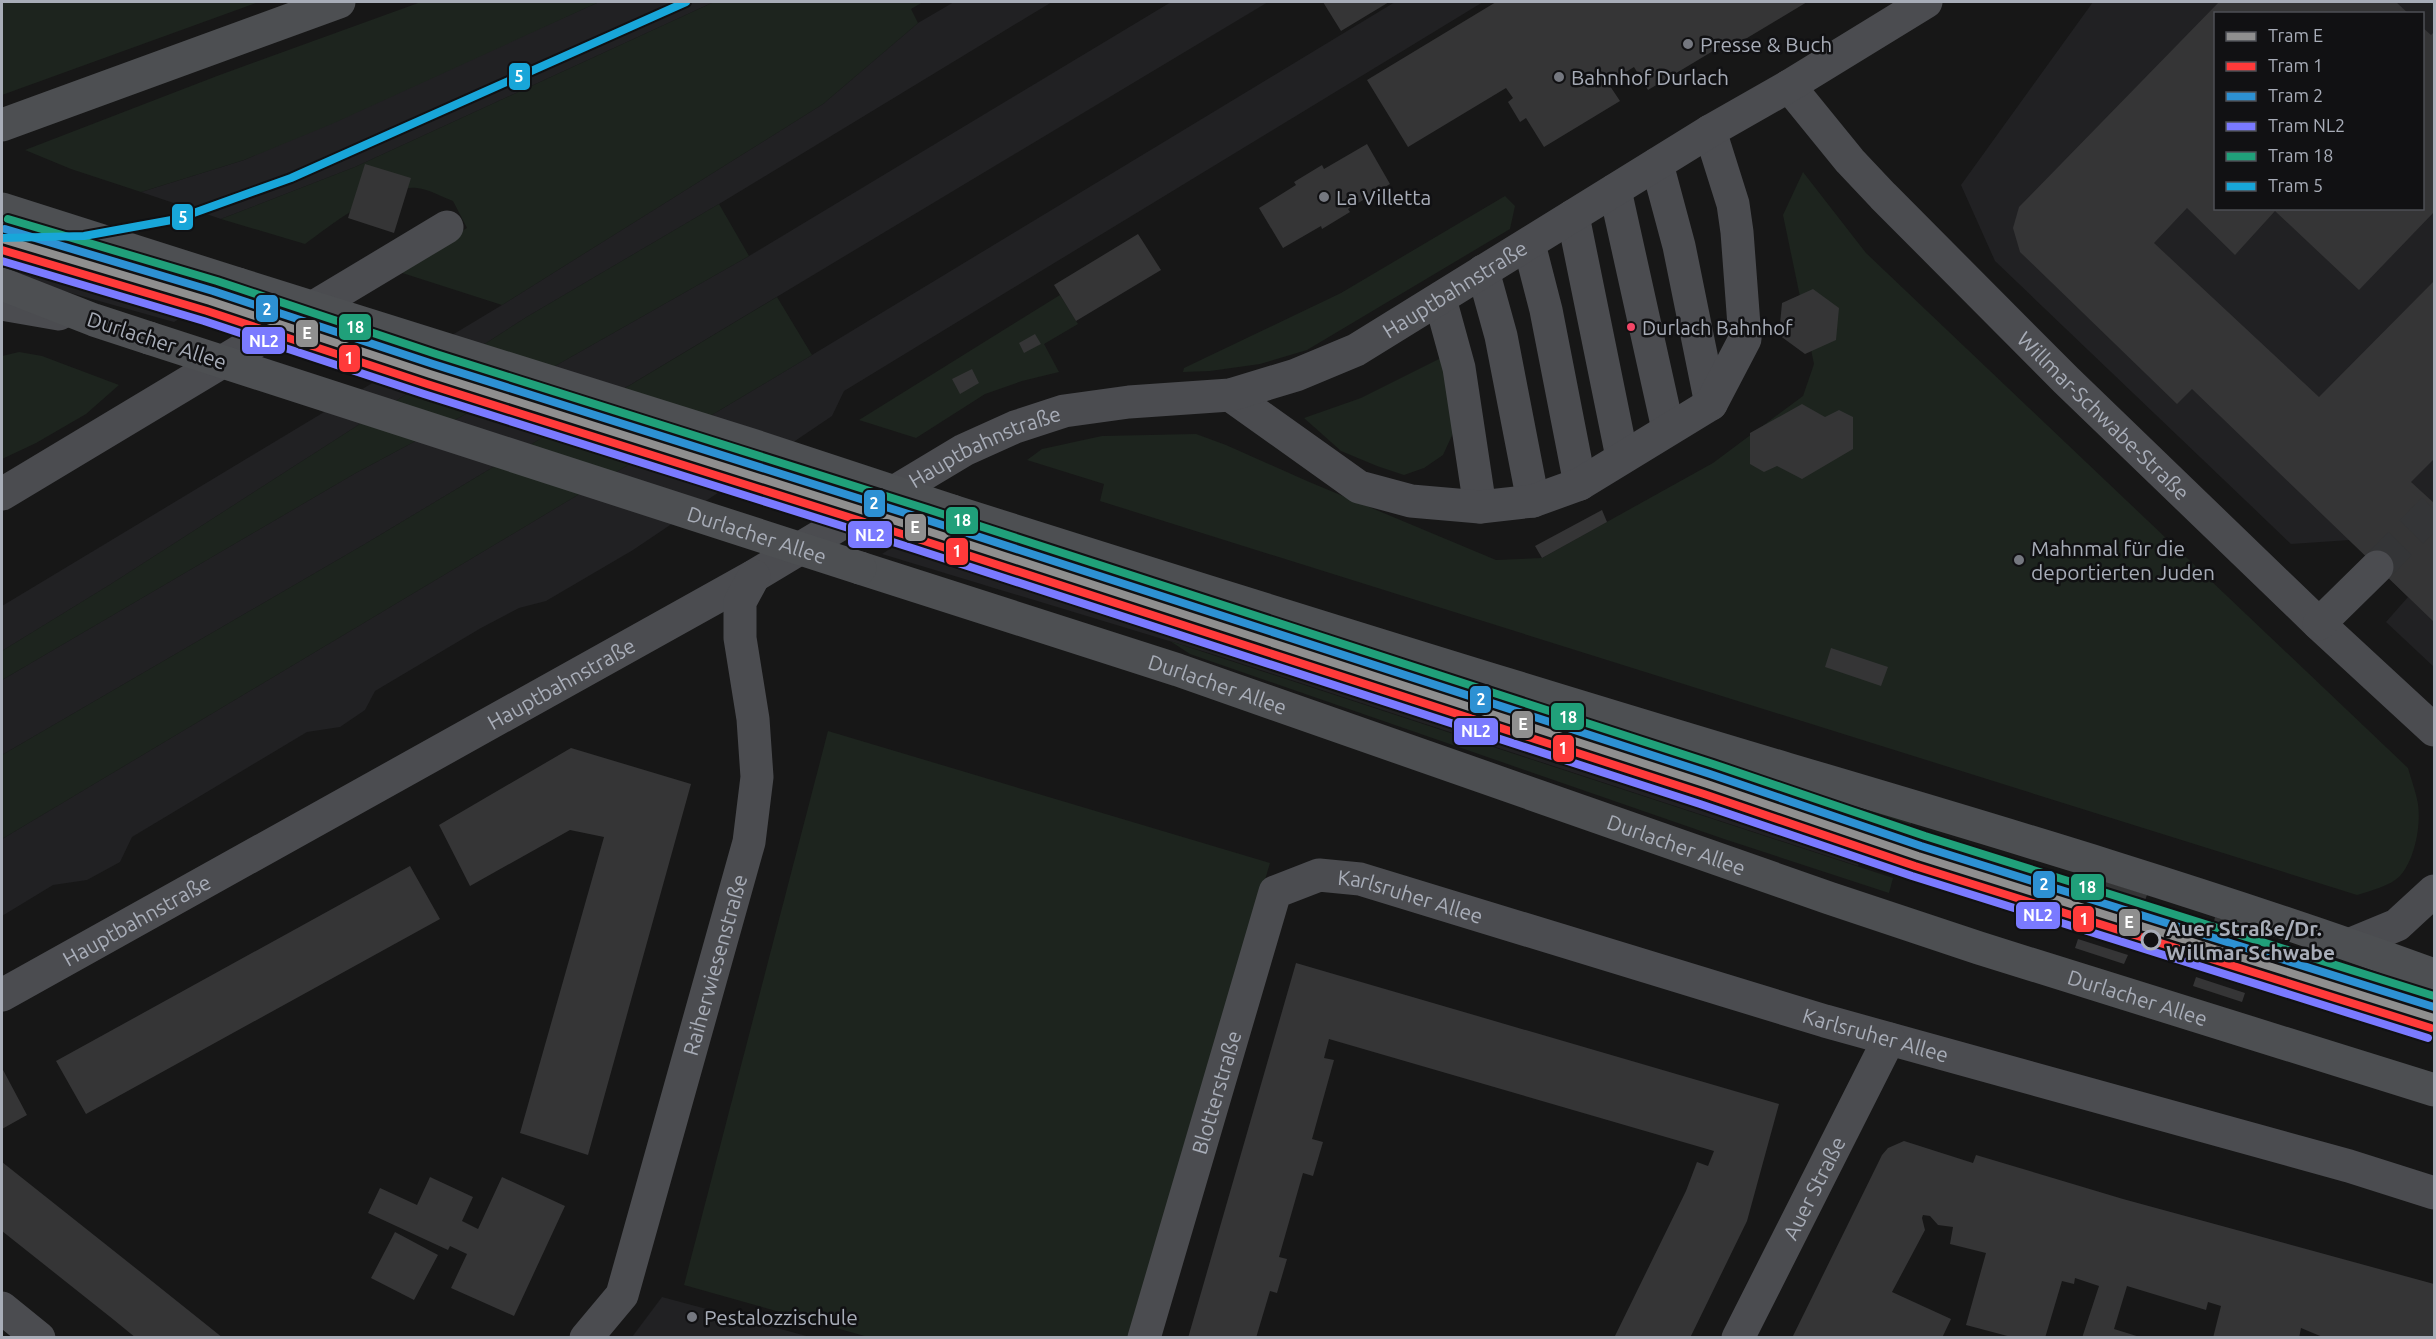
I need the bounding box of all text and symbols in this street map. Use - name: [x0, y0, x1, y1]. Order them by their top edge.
- legend: [2214, 12, 2424, 210]
- text: Tram E: [2268, 25, 2323, 45]
- place label: Presse & Buch: [1700, 32, 1832, 56]
- marker: Presse & Buch: [1681, 37, 1695, 51]
- text: Tram 1: [2268, 55, 2323, 75]
- line badge: 5: [508, 62, 531, 91]
- place label: Bahnhof Durlach: [1571, 65, 1729, 89]
- text: 5: [514, 67, 524, 85]
- marker: Bahnhof Durlach: [1552, 70, 1566, 84]
- text: Tram 2: [2268, 85, 2323, 105]
- text: Tram NL2: [2268, 115, 2345, 135]
- text: Tram 18: [2268, 145, 2333, 165]
- text: Tram 5: [2268, 175, 2323, 195]
- place label: La Villetta: [1336, 185, 1431, 209]
- marker: La Villetta: [1317, 190, 1331, 204]
- line badge: 5: [171, 203, 194, 231]
- text: 5: [178, 208, 188, 226]
- street label: Hauptbahnstraße: [1378, 235, 1531, 343]
- line badge: 2: [255, 294, 279, 323]
- text: 2: [262, 300, 272, 318]
- street label: Durlacher Allee: [84, 306, 230, 374]
- line badge: 18: [338, 313, 372, 341]
- place label: Durlach Bahnhof: [1642, 316, 1793, 339]
- text: 18: [346, 318, 364, 336]
- line badge: E: [295, 319, 319, 348]
- marker: Durlach Bahnhof: [1625, 321, 1637, 333]
- text: E: [302, 324, 312, 342]
- line badge: NL2: [241, 326, 286, 355]
- street label: Willmar-Schwabe-Straße: [2013, 326, 2195, 505]
- text: NL2: [249, 332, 279, 350]
- line badge: 1: [338, 344, 361, 373]
- text: 1: [344, 349, 354, 367]
- street label: Hauptbahnstraße: [904, 401, 1063, 492]
- line badge: 2: [863, 489, 886, 518]
- text: 2: [869, 494, 879, 512]
- street label: Durlacher Allee: [684, 501, 830, 568]
- line badge: 18: [945, 506, 979, 535]
- text: 18: [953, 511, 971, 529]
- line badge: E: [904, 513, 927, 542]
- text: E: [910, 518, 920, 536]
- line badge: NL2: [847, 520, 893, 549]
- text: NL2: [855, 526, 885, 544]
- place label: Mahnmal für die deportierten Juden: [2031, 536, 2215, 584]
- line badge: 1: [945, 537, 969, 566]
- text: 1: [952, 542, 962, 560]
- marker: Mahnmal für die deportierten Juden: [2012, 553, 2026, 567]
- street label: Hauptbahnstraße: [483, 633, 639, 734]
- street label: Durlacher Allee: [1145, 649, 1290, 719]
- line badge: 2: [1469, 685, 1492, 714]
- text: 2: [1476, 690, 1486, 708]
- line badge: 18: [1550, 702, 1585, 731]
- text: 18: [1559, 708, 1577, 726]
- line badge: E: [1511, 710, 1534, 739]
- text: E: [1518, 715, 1528, 733]
- line badge: NL2: [1453, 717, 1499, 746]
- text: NL2: [1461, 722, 1491, 740]
- line badge: 1: [1552, 734, 1575, 763]
- text: 1: [1558, 739, 1568, 757]
- street label: Durlacher Allee: [1604, 809, 1749, 880]
- street label: Karlsruher Allee: [1337, 865, 1486, 928]
- street label: Hauptbahnstraße: [58, 869, 215, 971]
- line badge: 2: [2032, 870, 2056, 899]
- street label: Raiherwiesenstraße: [678, 872, 751, 1058]
- line badge: 18: [2070, 873, 2105, 901]
- text: 2: [2039, 875, 2049, 893]
- text: 18: [2078, 878, 2096, 896]
- line badge: NL2: [2015, 901, 2061, 930]
- line badge: 1: [2072, 905, 2095, 933]
- text: NL2: [2023, 906, 2053, 924]
- line badge: E: [2118, 908, 2141, 937]
- text: 1: [2079, 910, 2089, 928]
- text: E: [2124, 913, 2134, 931]
- place label: Auer Straße/Dr. Willmar Schwabe: [2166, 916, 2335, 964]
- marker: Auer Straße/Dr. Willmar Schwabe: [2141, 930, 2161, 950]
- street label: Durlacher Allee: [2065, 964, 2210, 1031]
- street label: Karlsruher Allee: [1800, 1003, 1951, 1067]
- street label: Blotterstraße: [1187, 1028, 1246, 1157]
- street label: Auer Straße: [1778, 1132, 1850, 1244]
- place label: Pestalozzischule: [704, 1305, 858, 1329]
- marker: Pestalozzischule: [685, 1310, 699, 1324]

